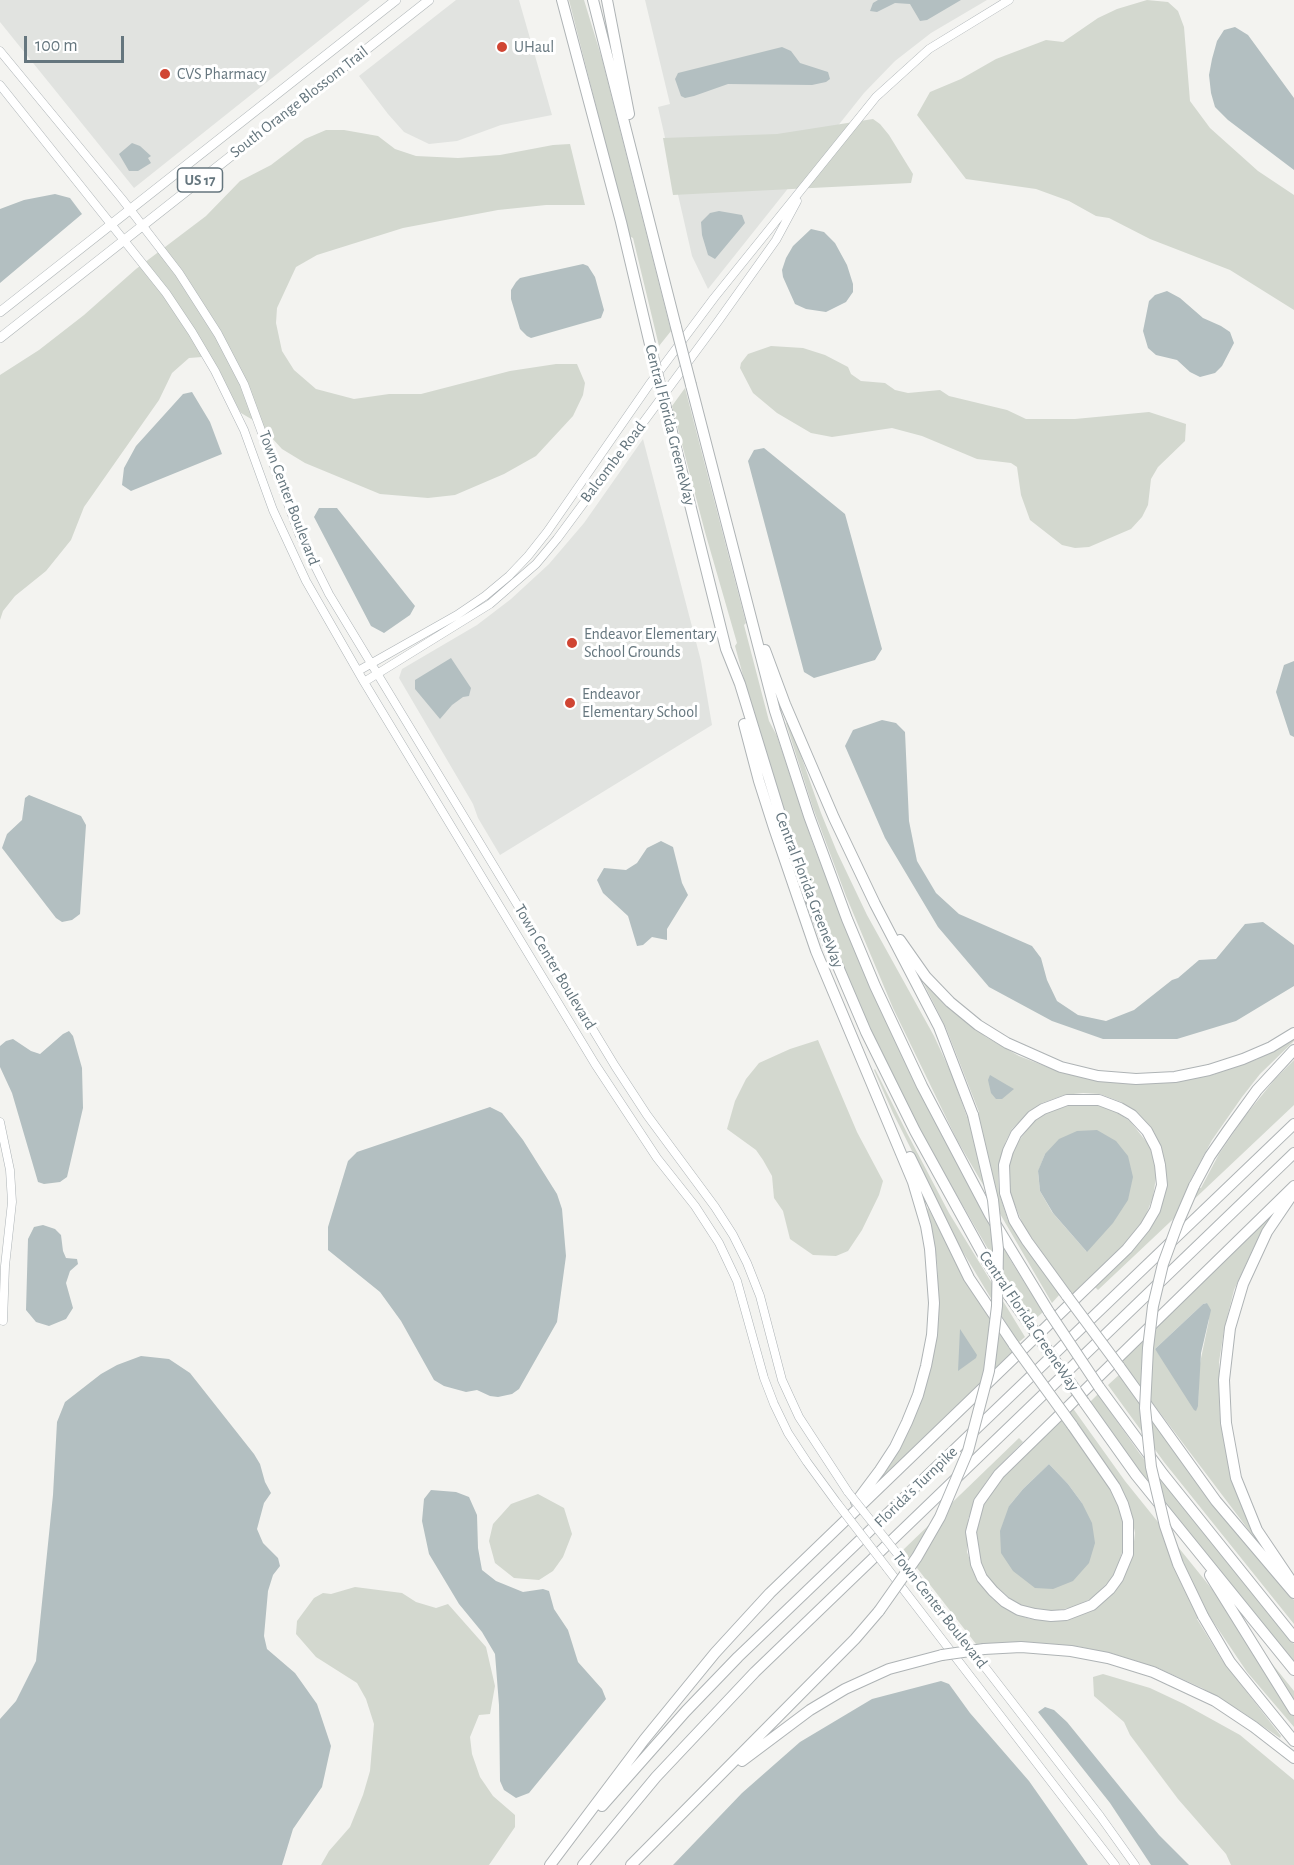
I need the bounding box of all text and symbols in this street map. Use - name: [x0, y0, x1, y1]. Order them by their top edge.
- scale bar: [27, 24, 128, 62]
- text: 100 m: [35, 37, 78, 55]
- place label: UHaul: [514, 37, 554, 57]
- marker: UHaul: [495, 40, 509, 54]
- street label: South Orange Blossom Trail: [226, 42, 372, 162]
- place label: CVS Pharmacy: [177, 64, 267, 84]
- marker: CVS Pharmacy: [158, 67, 172, 81]
- road number: US 17: [178, 168, 222, 192]
- street label: Central Florida GreeneWay: [641, 343, 699, 507]
- street label: Balcombe Road: [576, 418, 650, 506]
- street label: Town Center Boulevard: [254, 428, 324, 568]
- place label: Endeavor Elementary School Grounds: [584, 624, 717, 662]
- marker: Endeavor Elementary School Grounds: [565, 636, 579, 650]
- place label: Endeavor Elementary School: [582, 684, 698, 722]
- marker: Endeavor Elementary School: [563, 696, 577, 710]
- street label: Central Florida GreeneWay: [770, 809, 848, 971]
- street label: Town Center Boulevard: [510, 901, 600, 1033]
- street label: Central Florida GreeneWay: [975, 1247, 1083, 1395]
- street label: Florida's Turnpike: [870, 1442, 962, 1532]
- street label: Town Center Boulevard: [888, 1548, 992, 1672]

